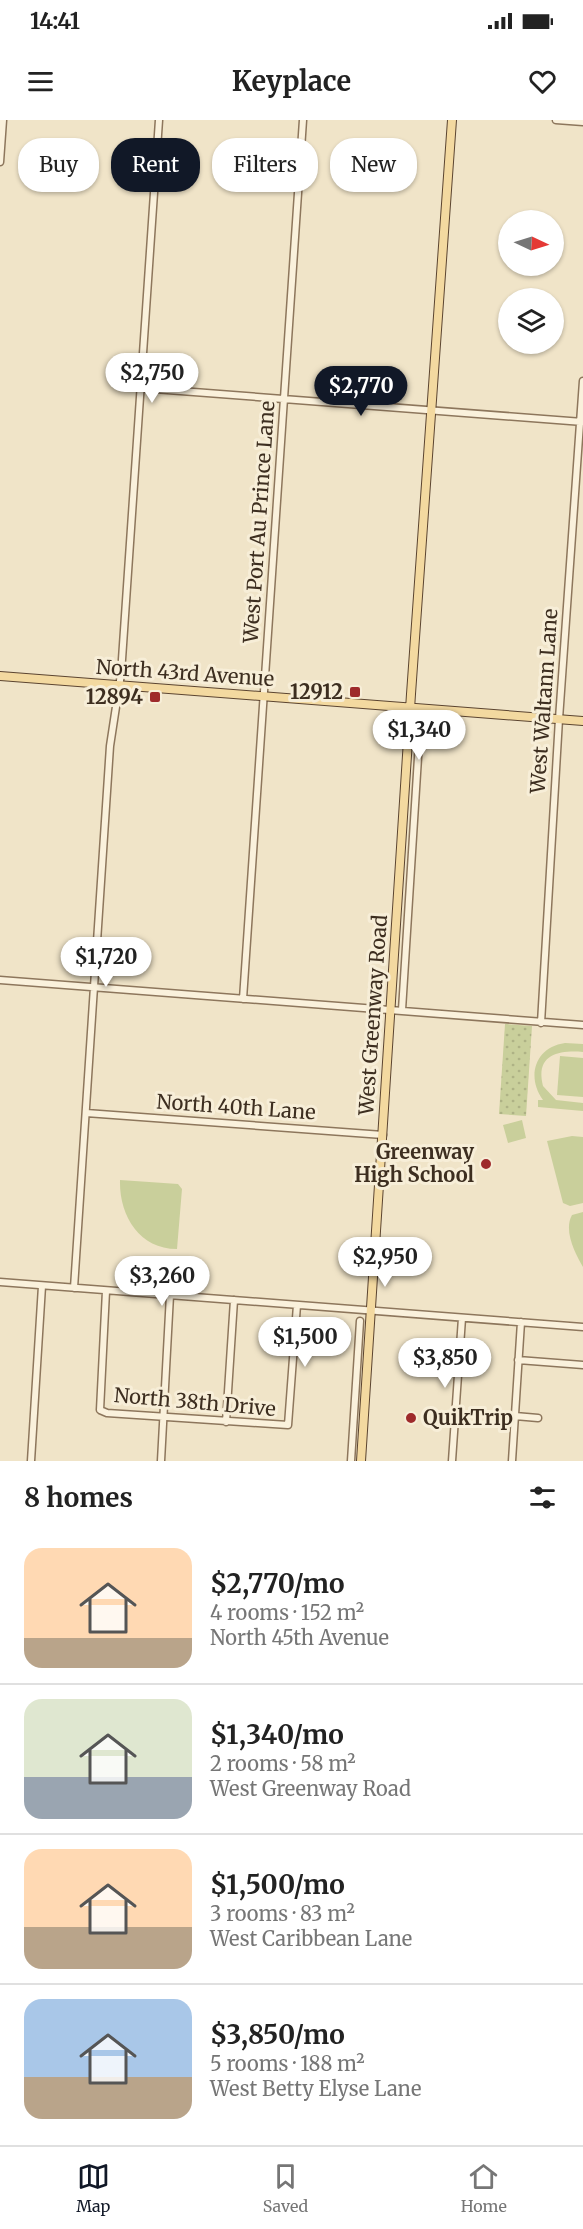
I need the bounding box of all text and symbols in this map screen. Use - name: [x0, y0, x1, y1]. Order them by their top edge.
- text: 14:41: [30, 7, 80, 35]
- text: Keyplace: [232, 64, 351, 98]
- icon: menu: [24, 65, 57, 98]
- icon: heart: [526, 65, 559, 98]
- chip: Buy: [18, 138, 99, 192]
- chip: Rent: [111, 138, 200, 192]
- chip: Filters: [212, 138, 318, 192]
- chip: New: [330, 138, 417, 192]
- north arrow: [498, 210, 564, 276]
- map controls: [498, 210, 564, 354]
- button: layers: [498, 288, 564, 354]
- pin: $2,750: [103, 353, 201, 404]
- text: $2,750: [119, 360, 185, 385]
- pin: $2,770: [312, 366, 410, 417]
- text: $2,770: [328, 373, 394, 398]
- street label: West Port Au Prince Lane: [237, 400, 279, 645]
- street label: West Waltann Lane: [525, 608, 562, 795]
- street label: North 43rd Avenue: [95, 654, 275, 691]
- place label: 12912: [290, 679, 343, 704]
- place label: 12894: [86, 684, 143, 709]
- marker: 12912: [348, 685, 362, 699]
- marker: 12894: [148, 690, 162, 704]
- pin: $1,340: [370, 710, 468, 761]
- text: $1,340: [387, 717, 451, 742]
- street label: West Greenway Road: [353, 914, 392, 1117]
- pin: $1,720: [57, 937, 155, 988]
- text: $1,720: [75, 944, 137, 969]
- street label: North 40th Lane: [156, 1088, 317, 1125]
- place label: Greenway High School: [354, 1139, 474, 1187]
- marker: Greenway High School: [479, 1157, 493, 1171]
- pin: $2,950: [336, 1237, 434, 1288]
- text: $2,950: [352, 1244, 418, 1269]
- pin: $3,260: [113, 1256, 211, 1307]
- text: $3,260: [129, 1263, 195, 1288]
- pin: $1,500: [256, 1317, 354, 1368]
- text: $1,500: [272, 1324, 338, 1349]
- pin: $3,850: [396, 1338, 494, 1389]
- text: $3,850: [412, 1345, 478, 1370]
- street label: North 38th Drive: [113, 1382, 277, 1421]
- place label: QuikTrip: [423, 1405, 513, 1430]
- marker: QuikTrip: [404, 1411, 418, 1425]
- text: 8 homes: [24, 1481, 133, 1514]
- icon: filters: [526, 1481, 559, 1514]
- text: $2,770/mo: [210, 1567, 344, 1600]
- icon: home: [72, 1572, 144, 1644]
- text: 4 rooms · 152 m²: [210, 1600, 364, 1625]
- text: North 45th Avenue: [210, 1625, 389, 1650]
- text: $1,340/mo: [210, 1718, 344, 1751]
- icon: home: [72, 1723, 144, 1795]
- text: 2 rooms · 58 m²: [210, 1751, 356, 1776]
- text: West Greenway Road: [210, 1776, 411, 1801]
- text: $1,500/mo: [210, 1868, 345, 1901]
- icon: home: [72, 1873, 144, 1945]
- text: 3 rooms · 83 m²: [210, 1901, 355, 1926]
- text: West Caribbean Lane: [210, 1926, 412, 1951]
- text: $3,850/mo: [210, 2018, 345, 2051]
- icon: home: [72, 2023, 144, 2095]
- text: 5 rooms · 188 m²: [210, 2051, 365, 2076]
- text: West Betty Elyse Lane: [210, 2076, 421, 2101]
- tab: Map: [76, 2160, 110, 2216]
- tab: Saved: [263, 2160, 308, 2216]
- tab: Home: [461, 2160, 507, 2216]

